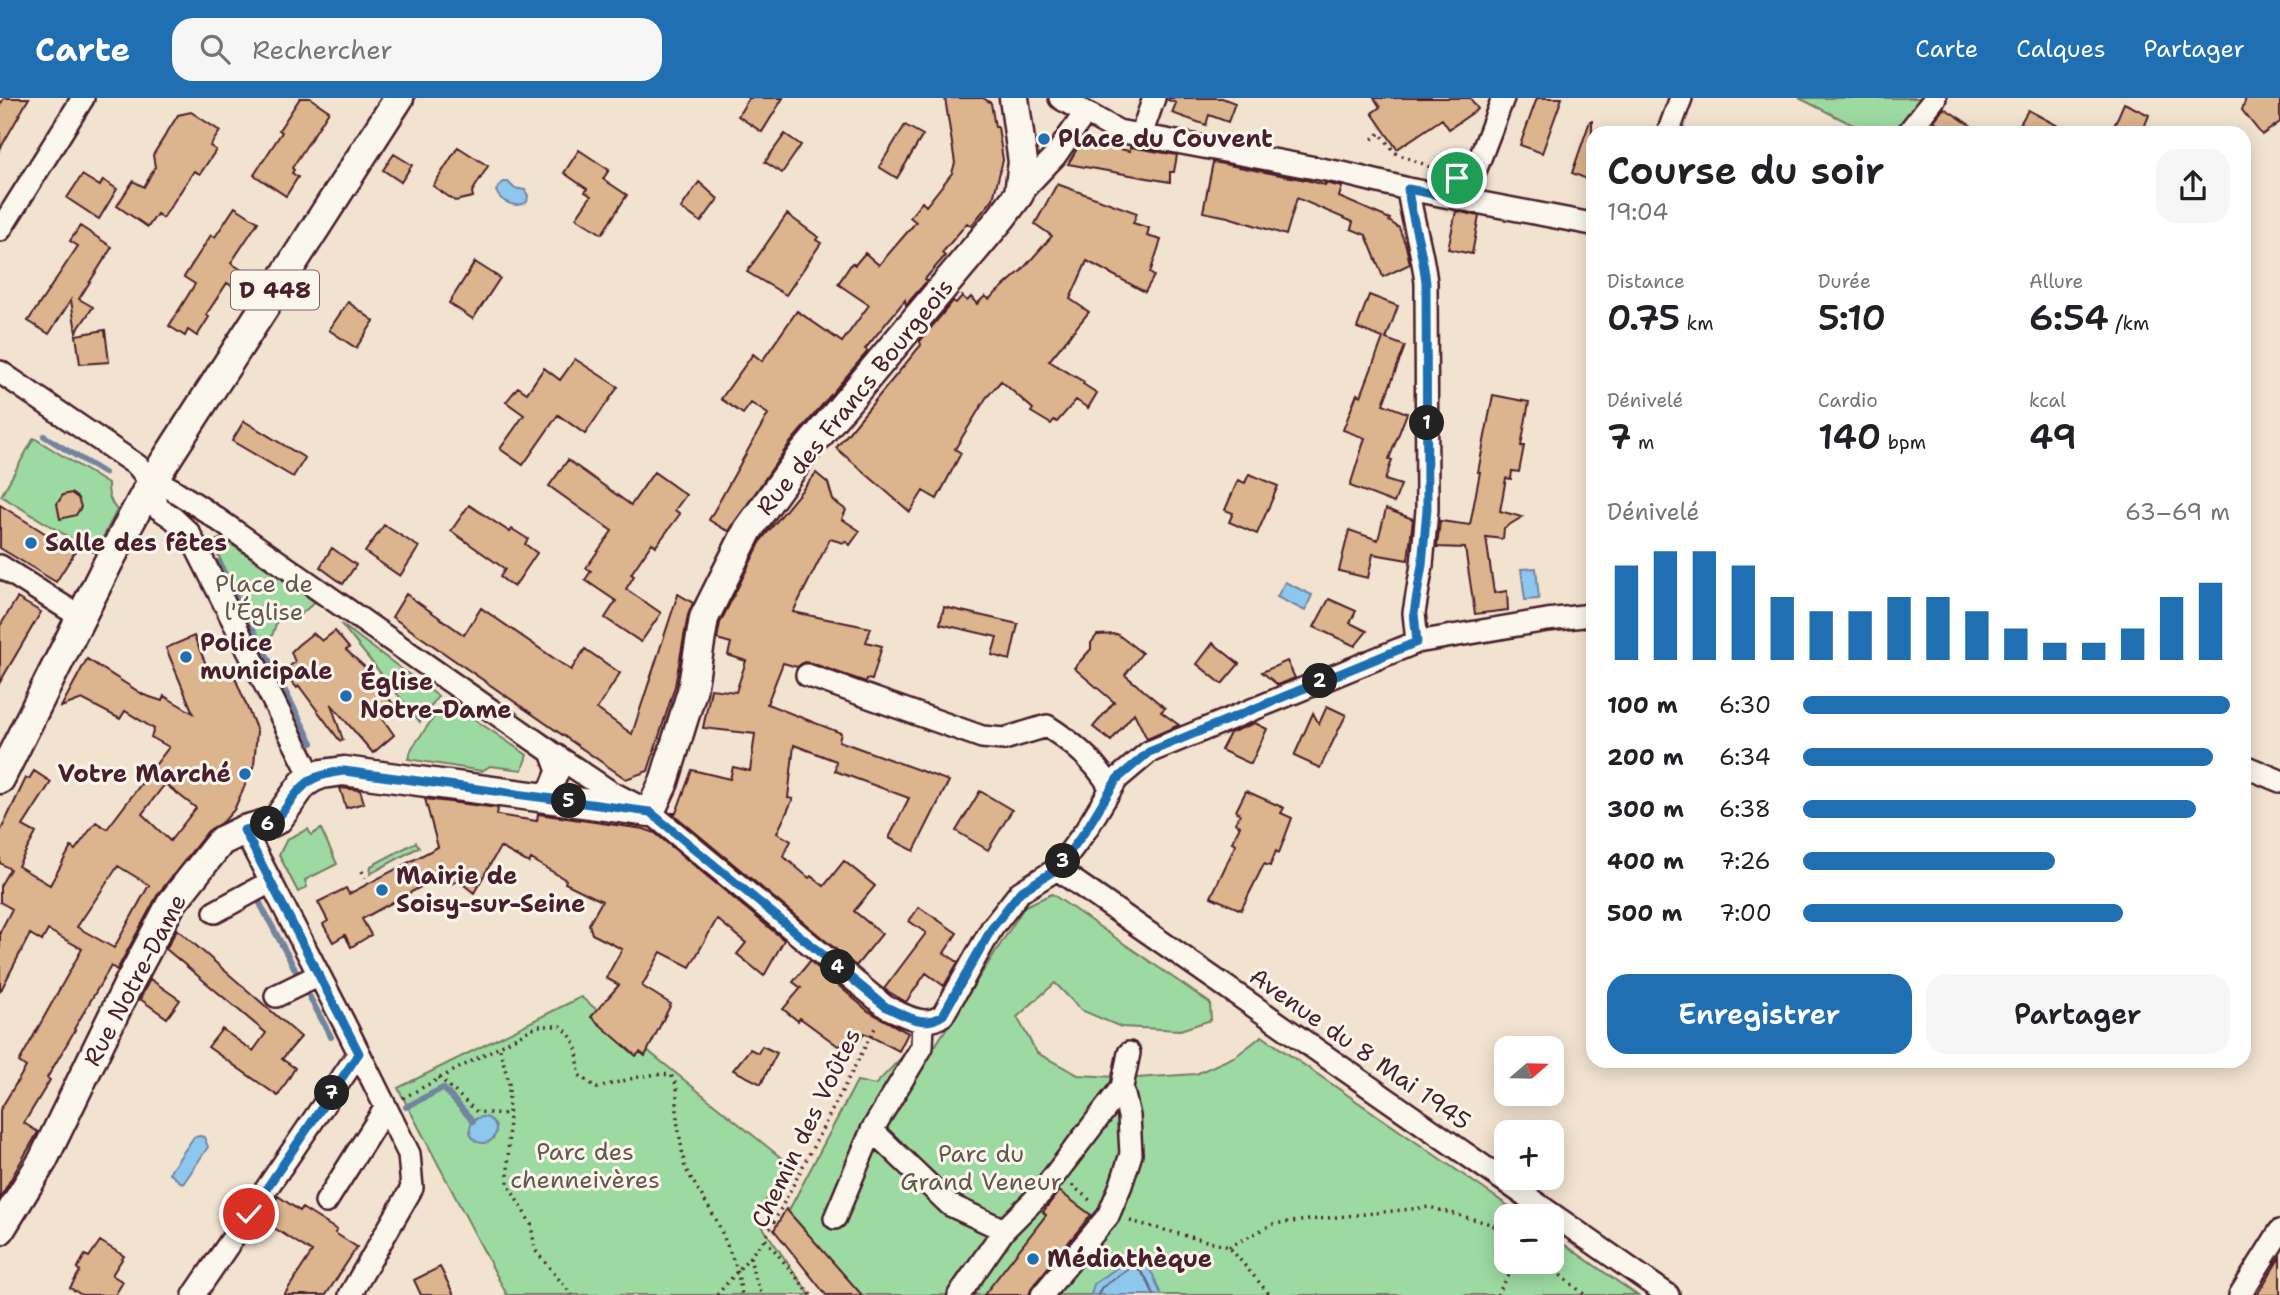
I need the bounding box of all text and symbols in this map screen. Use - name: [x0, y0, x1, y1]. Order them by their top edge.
- search box: [172, 18, 662, 81]
- text: Carte: [35, 27, 130, 72]
- icon: search: [196, 30, 234, 68]
- text: Rechercher: [252, 32, 393, 67]
- text: Carte: [1915, 33, 1978, 65]
- text: Calques: [2016, 33, 2106, 65]
- text: Partager: [2144, 33, 2245, 65]
- place label: Place du Couvent: [1058, 123, 1273, 155]
- marker: Place du Couvent: [1036, 131, 1052, 147]
- text: Course du soir: [1607, 145, 1885, 196]
- pin: [1427, 148, 1487, 208]
- button: share: [2156, 149, 2230, 223]
- icon: arrive: [1438, 159, 1476, 197]
- text: 19:04: [1607, 197, 1668, 227]
- text: Distance: [1607, 269, 1685, 294]
- text: Durée: [1818, 269, 1871, 294]
- text: Allure: [2029, 269, 2083, 294]
- road number: D 448: [231, 270, 319, 309]
- street label: Rue des Francs Bourgeois: [749, 272, 961, 522]
- text: 0.75: [1607, 294, 1680, 341]
- text: 5:10: [1818, 294, 1886, 341]
- text: 6:54: [2029, 294, 2109, 341]
- text: km: [1680, 311, 1714, 336]
- text: /km: [2109, 311, 2149, 336]
- text: Dénivelé: [1607, 388, 1683, 413]
- text: Cardio: [1818, 388, 1878, 413]
- text: kcal: [2029, 388, 2066, 413]
- pin: 1: [1410, 406, 1444, 440]
- text: 1: [1422, 410, 1431, 435]
- text: 7: [1607, 413, 1632, 460]
- text: 140: [1818, 413, 1881, 460]
- text: 49: [2029, 413, 2077, 460]
- text: m: [1632, 430, 1654, 455]
- text: bpm: [1881, 430, 1926, 455]
- text: Dénivelé: [1607, 497, 1699, 527]
- text: 63–69 m: [2125, 497, 2230, 527]
- place label: Salle des fêtes: [45, 527, 227, 559]
- marker: Salle des fêtes: [23, 535, 39, 551]
- park label: Place de l'Église: [215, 568, 313, 628]
- place label: Police municipale: [200, 627, 333, 687]
- marker: Police municipale: [178, 649, 194, 665]
- place label: Église Notre-Dame: [360, 664, 512, 726]
- pin: 2: [1302, 664, 1338, 698]
- text: 2: [1313, 668, 1326, 693]
- marker: Église Notre-Dame: [338, 688, 354, 704]
- text: 100 m: [1607, 690, 1678, 720]
- text: 6:30: [1719, 690, 1771, 720]
- text: 200 m: [1607, 742, 1684, 772]
- text: 6:34: [1719, 742, 1771, 772]
- place label: Votre Marché: [58, 758, 231, 790]
- marker: Votre Marché: [237, 766, 253, 782]
- pin: 5: [552, 784, 586, 818]
- text: 5: [563, 788, 574, 813]
- text: 300 m: [1607, 794, 1684, 824]
- text: 6:38: [1719, 794, 1771, 824]
- pin: 6: [250, 806, 286, 842]
- text: 6: [261, 811, 274, 836]
- pin: 3: [1046, 844, 1080, 878]
- text: 400 m: [1607, 846, 1684, 876]
- text: 7:26: [1719, 846, 1771, 876]
- text: 3: [1056, 848, 1069, 873]
- place label: Mairie de Soisy-sur-Seine: [396, 860, 585, 920]
- marker: Mairie de Soisy-sur-Seine: [374, 882, 390, 898]
- street label: Rue Notre-Dame: [76, 888, 194, 1072]
- text: 500 m: [1607, 898, 1682, 928]
- text: 7:00: [1719, 898, 1772, 928]
- pin: 4: [820, 950, 856, 984]
- text: 4: [831, 954, 844, 979]
- street label: Avenue du 8 Mai 1945: [1243, 960, 1477, 1138]
- button: Enregistrer: [1607, 974, 1912, 1054]
- button: Partager: [1926, 974, 2230, 1054]
- street label: Chemin des Voûtes: [744, 1023, 868, 1233]
- north arrow: [1494, 1036, 1564, 1106]
- map controls: [1494, 1036, 1564, 1274]
- pin: 7: [314, 1076, 350, 1110]
- text: 7: [325, 1080, 338, 1105]
- button: +: [1494, 1120, 1564, 1190]
- park label: Parc des chenneivères: [510, 1136, 660, 1196]
- park label: Parc du Grand Veneur: [900, 1138, 1062, 1198]
- pin: [219, 1184, 279, 1244]
- icon: check: [230, 1195, 268, 1233]
- button: −: [1494, 1204, 1564, 1274]
- place label: Médiathèque: [1047, 1243, 1212, 1275]
- marker: Médiathèque: [1025, 1251, 1041, 1267]

